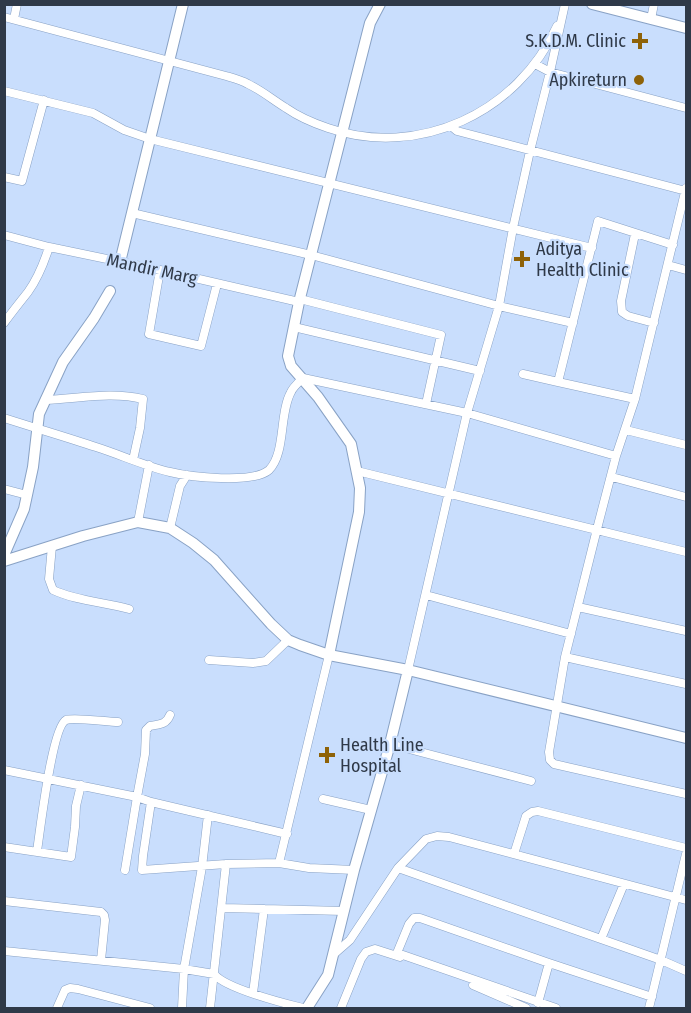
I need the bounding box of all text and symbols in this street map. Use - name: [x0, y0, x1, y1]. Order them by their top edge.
- place label: S.K.D.M. Clinic: [525, 30, 626, 52]
- marker: S.K.D.M. Clinic: [631, 32, 649, 50]
- place label: Apkireturn: [549, 69, 627, 91]
- marker: Apkireturn: [632, 73, 646, 87]
- place label: Aditya Health Clinic: [536, 238, 629, 281]
- street label: Mandir Marg: [105, 249, 200, 289]
- marker: Aditya Health Clinic: [513, 250, 531, 268]
- place label: Health Line Hospital: [340, 734, 424, 777]
- marker: Health Line Hospital: [318, 746, 336, 764]

